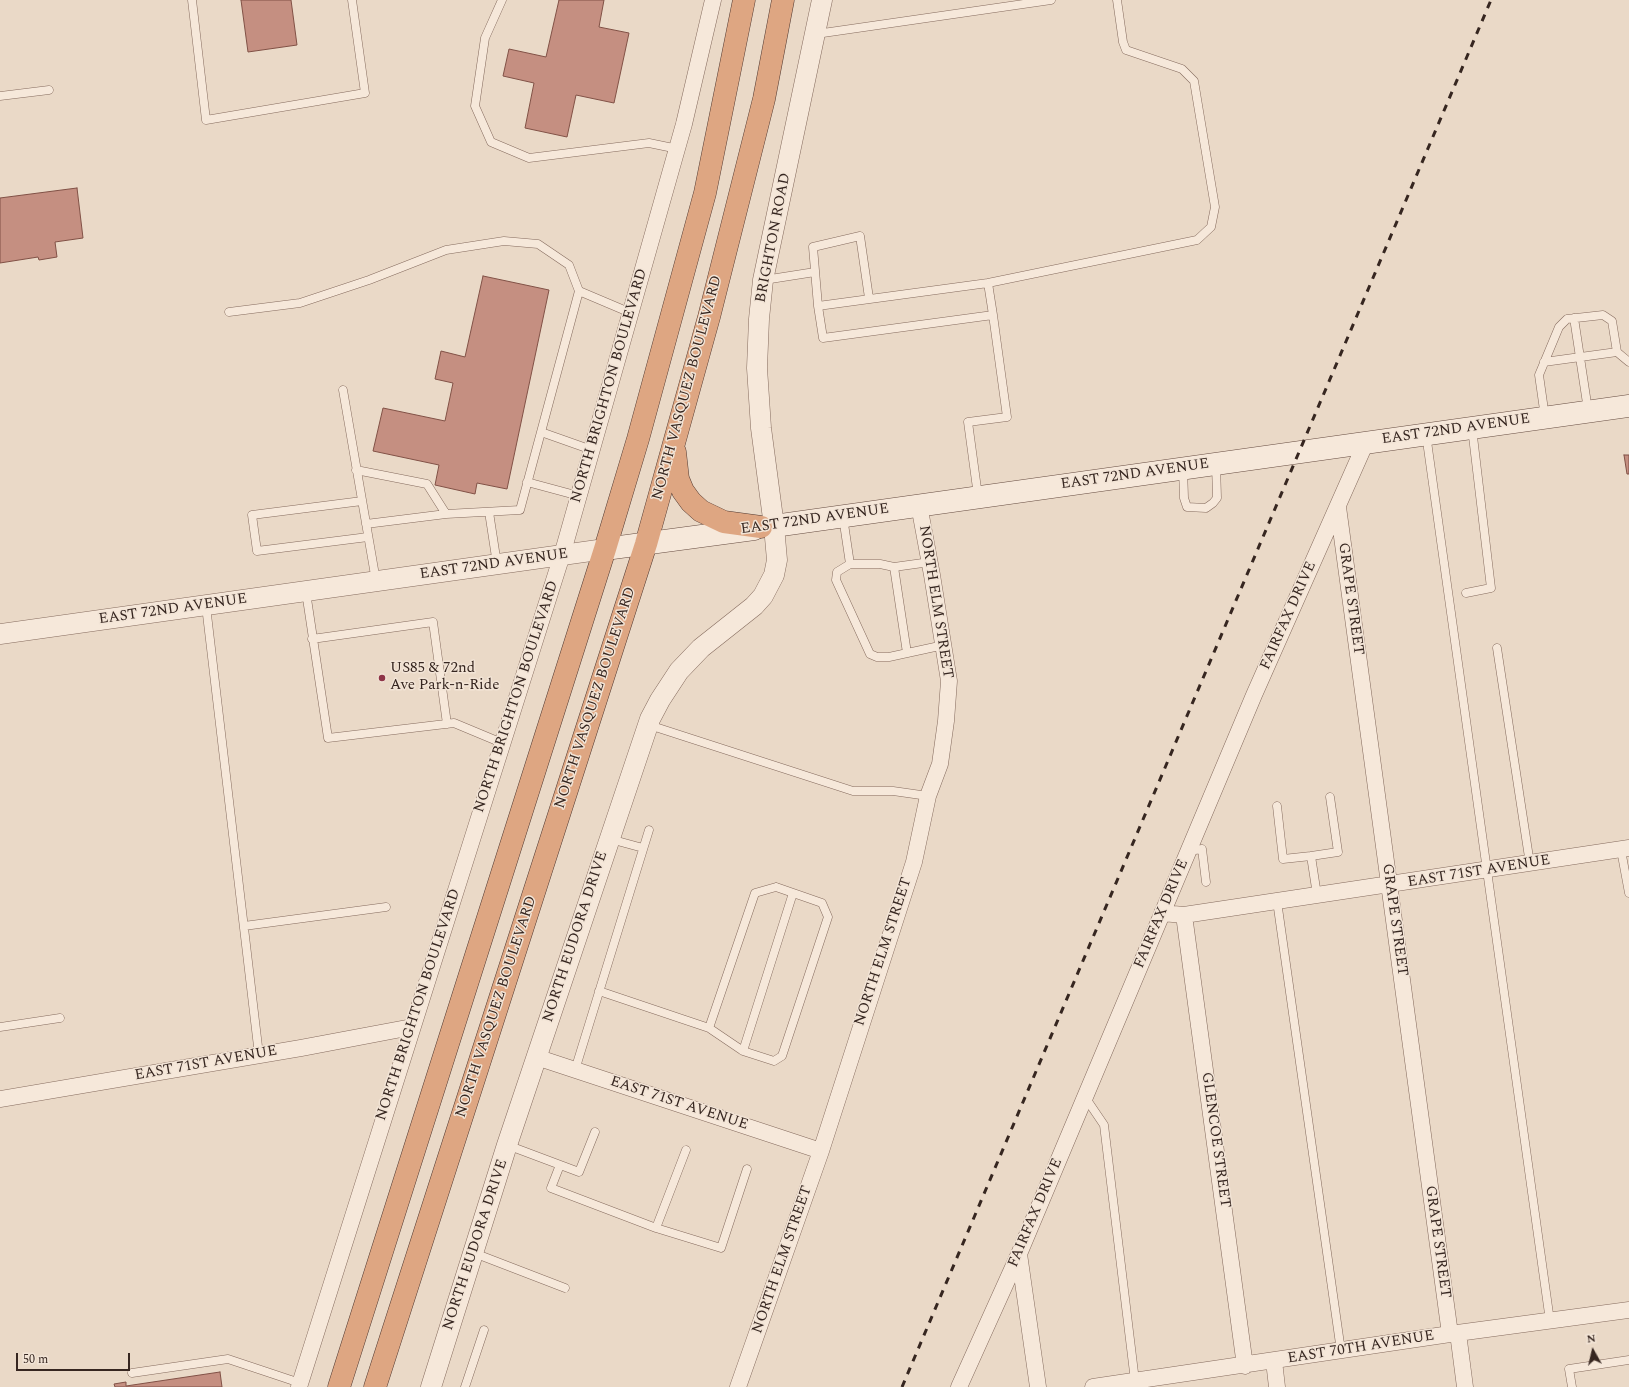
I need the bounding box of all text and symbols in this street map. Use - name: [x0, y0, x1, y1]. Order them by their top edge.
- street label: BRIGHTON ROAD: [753, 172, 795, 304]
- street label: NORTH BRIGHTON BOULEVARD: [568, 267, 652, 505]
- street label: NORTH VASQUEZ BOULEVARD: [649, 274, 727, 502]
- street label: EAST 72ND AVENUE: [1381, 411, 1531, 449]
- street label: EAST 72ND AVENUE: [1060, 456, 1210, 494]
- street label: EAST 72ND AVENUE: [740, 501, 890, 539]
- street label: NORTH ELM STREET: [914, 524, 956, 680]
- street label: GRAPE STREET: [1333, 542, 1367, 656]
- street label: EAST 72ND AVENUE: [419, 546, 569, 584]
- street label: FAIRFAX DRIVE: [1257, 559, 1321, 673]
- street label: NORTH BRIGHTON BOULEVARD: [471, 579, 563, 815]
- street label: NORTH VASQUEZ BOULEVARD: [552, 585, 640, 811]
- street label: EAST 72ND AVENUE: [98, 591, 248, 629]
- place label: US85 & 72nd Ave Park-n-Ride: [390, 660, 499, 695]
- marker: US85 & 72nd Ave Park-n-Ride: [377, 673, 387, 683]
- street label: NORTH EUDORA DRIVE: [540, 849, 612, 1025]
- street label: EAST 71ST AVENUE: [1406, 852, 1552, 892]
- street label: FAIRFAX DRIVE: [1131, 857, 1193, 971]
- street label: GRAPE STREET: [1377, 863, 1411, 977]
- street label: NORTH ELM STREET: [852, 876, 916, 1028]
- street label: NORTH BRIGHTON BOULEVARD: [373, 887, 465, 1123]
- street label: NORTH VASQUEZ BOULEVARD: [453, 894, 541, 1120]
- street label: EAST 71ST AVENUE: [133, 1043, 279, 1085]
- street label: GLENCOE STREET: [1197, 1071, 1233, 1209]
- street label: EAST 71ST AVENUE: [608, 1073, 750, 1135]
- street label: FAIRFAX DRIVE: [1005, 1156, 1067, 1270]
- street label: NORTH EUDORA DRIVE: [440, 1157, 512, 1333]
- street label: NORTH ELM STREET: [749, 1184, 817, 1336]
- street label: GRAPE STREET: [1420, 1185, 1454, 1299]
- street label: EAST 70TH AVENUE: [1286, 1328, 1436, 1368]
- text: N: [1586, 1330, 1597, 1348]
- north arrow: [1573, 1331, 1613, 1371]
- scale bar: [18, 1345, 132, 1371]
- text: 50 m: [23, 1350, 48, 1369]

